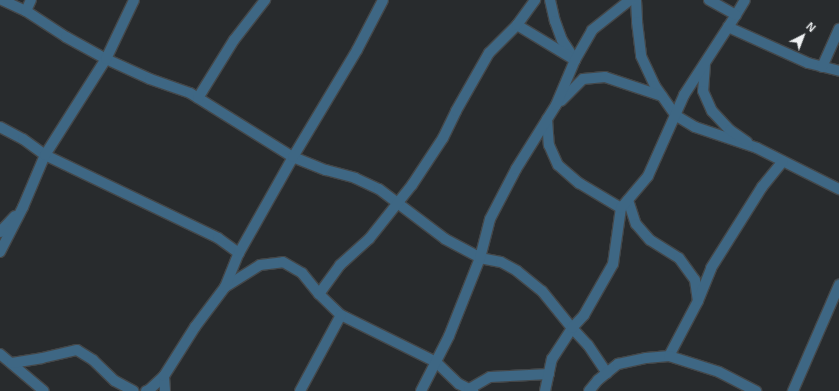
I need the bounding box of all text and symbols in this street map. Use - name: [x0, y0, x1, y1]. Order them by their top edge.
- north arrow: [783, 16, 823, 56]
- text: N: [804, 20, 818, 34]

